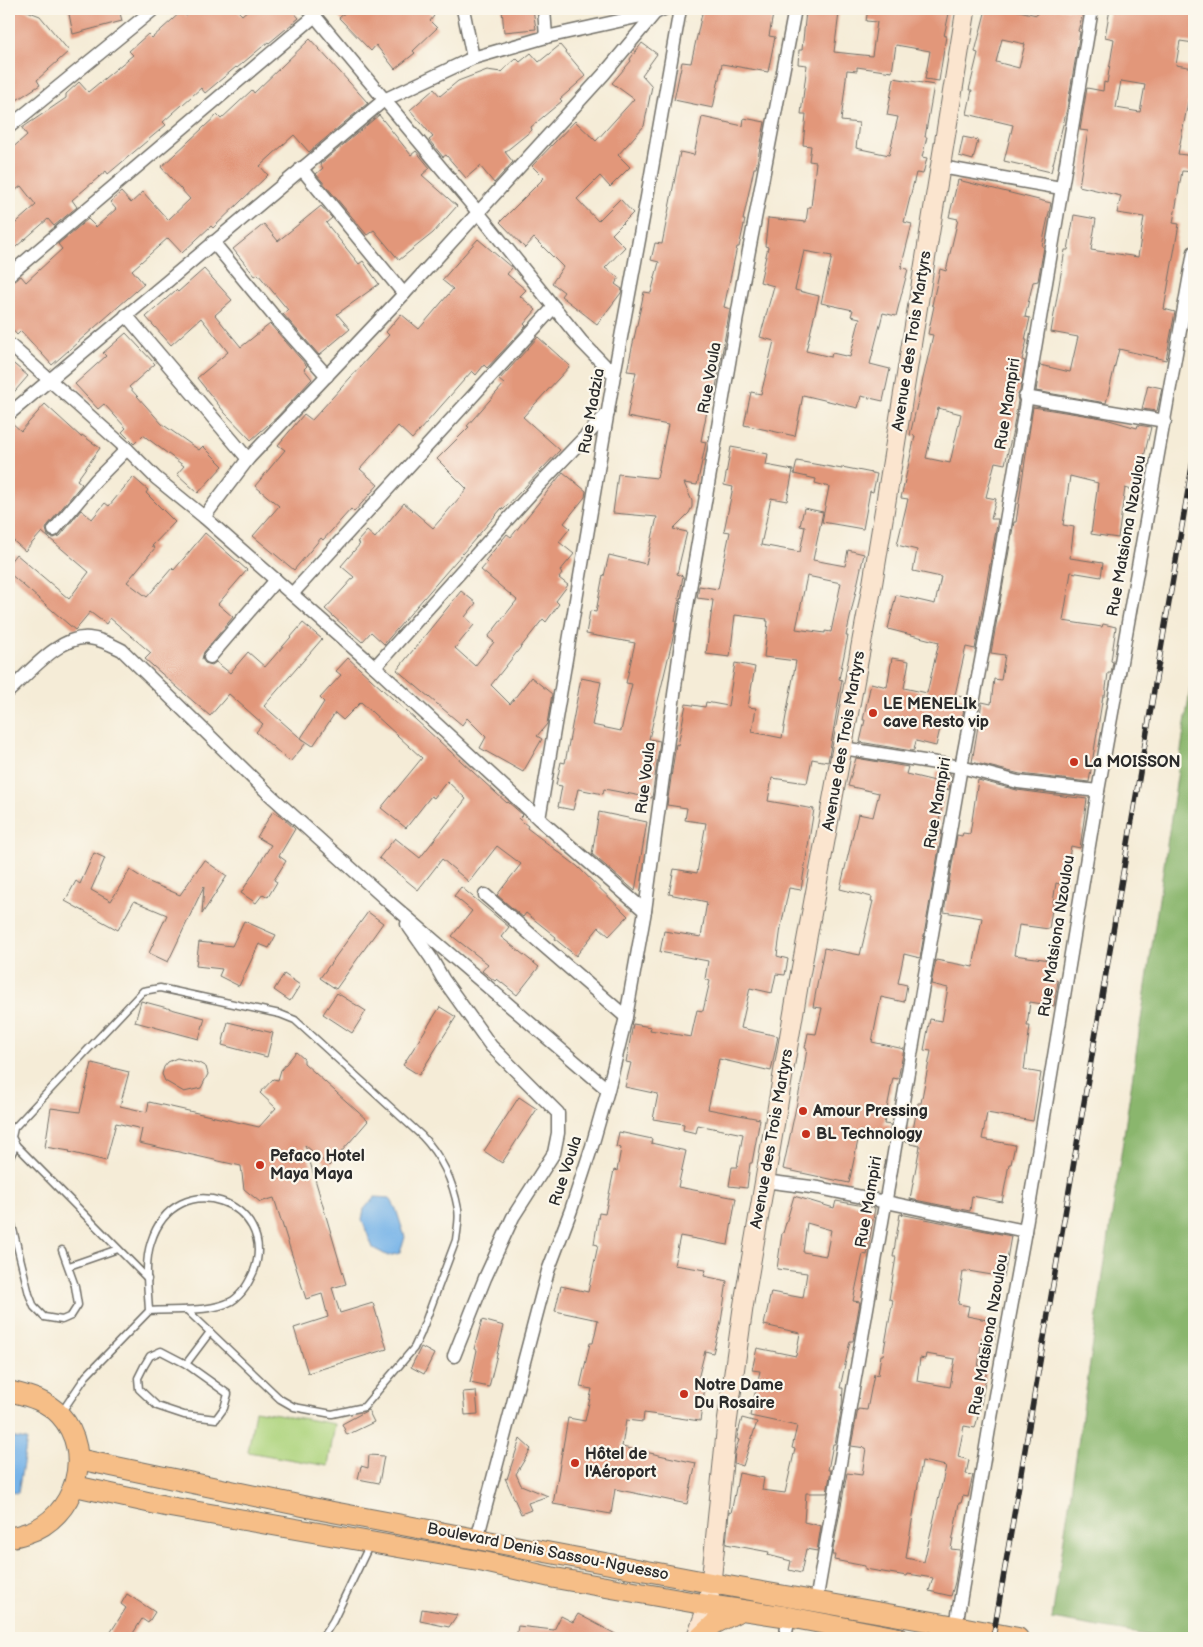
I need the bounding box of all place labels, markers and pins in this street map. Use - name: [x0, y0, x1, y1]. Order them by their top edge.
- place label: LE MENELIk cave Resto vip: [883, 695, 989, 732]
- marker: LE MENELIk cave Resto vip: [867, 707, 879, 719]
- place label: La MOISSON: [1084, 753, 1181, 772]
- marker: La MOISSON: [1068, 756, 1080, 768]
- place label: Amour Pressing: [812, 1102, 928, 1121]
- marker: Amour Pressing: [797, 1105, 809, 1117]
- place label: BL Technology: [816, 1125, 923, 1144]
- marker: BL Technology: [800, 1128, 812, 1140]
- place label: Pefaco Hotel Maya Maya: [270, 1147, 365, 1184]
- marker: Pefaco Hotel Maya Maya: [254, 1159, 266, 1171]
- place label: Notre Dame Du Rosaire: [694, 1376, 783, 1413]
- marker: Notre Dame Du Rosaire: [678, 1388, 690, 1400]
- place label: Hôtel de l'Aéroport: [585, 1445, 657, 1482]
- marker: Hôtel de l'Aéroport: [569, 1457, 581, 1469]

